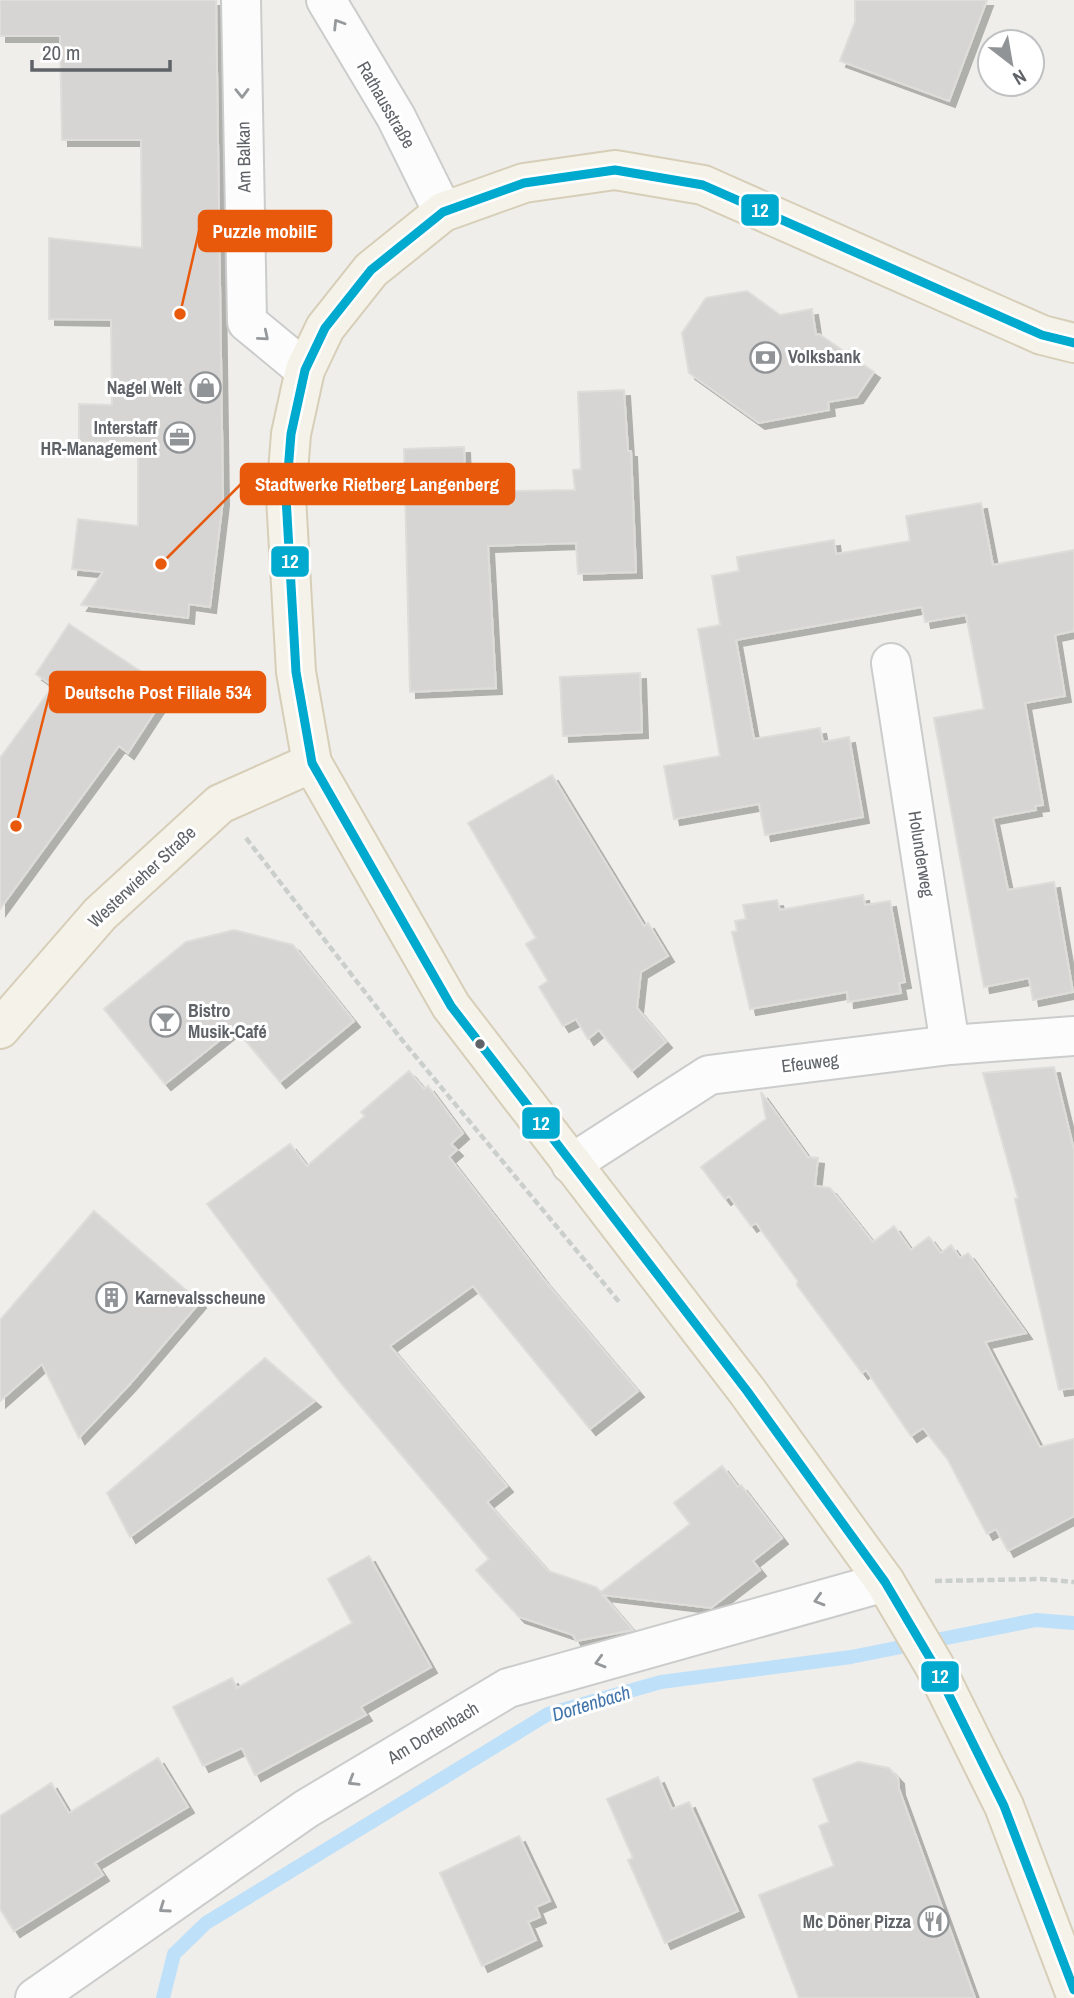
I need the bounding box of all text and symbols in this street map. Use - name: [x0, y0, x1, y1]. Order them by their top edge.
- one-way arrow: [334, 19, 347, 32]
- scale bar: [32, 28, 170, 72]
- north arrow: [976, 28, 1046, 98]
- text: 20 m: [42, 38, 80, 67]
- street label: Rathausstraße: [351, 57, 421, 153]
- text: N: [1008, 64, 1031, 92]
- one-way arrow: [235, 87, 250, 98]
- street label: Am Balkan: [230, 121, 257, 194]
- line badge: 12: [740, 193, 780, 227]
- text: 12: [751, 197, 769, 223]
- callout: Puzzle mobilE: [199, 211, 331, 251]
- text: Puzzle mobilE: [213, 218, 317, 244]
- one-way arrow: [257, 328, 269, 341]
- bank icon: Volksbank: [748, 340, 782, 374]
- place label: Volksbank: [788, 344, 862, 369]
- shop icon: Nagel Welt: [188, 371, 222, 405]
- place label: Nagel Welt: [107, 375, 182, 400]
- place label: Interstaff HR-Management: [41, 415, 157, 461]
- office icon: Interstaff HR-Management: [163, 421, 197, 455]
- callout: Stadtwerke Rietberg Langenberg: [241, 464, 514, 504]
- text: Stadtwerke Rietberg Langenberg: [255, 471, 500, 497]
- line badge: 12: [270, 545, 310, 578]
- text: 12: [281, 548, 299, 574]
- callout: Deutsche Post Filiale 534: [50, 672, 265, 712]
- text: Deutsche Post Filiale 534: [64, 679, 252, 705]
- street label: Holunderweg: [902, 809, 941, 900]
- street label: Westerwieher Straße: [82, 820, 201, 933]
- place label: Bistro Musik-Café: [188, 998, 267, 1044]
- bar icon: Bistro Musik-Café: [148, 1004, 182, 1038]
- unlabelled marker: [473, 1037, 487, 1051]
- street label: Efeuweg: [780, 1047, 841, 1078]
- line badge: 12: [521, 1106, 561, 1140]
- text: 12: [532, 1110, 550, 1136]
- building icon: Karnevalsscheune: [95, 1281, 129, 1315]
- place label: Karnevalsscheune: [135, 1285, 265, 1310]
- one-way arrow: [813, 1592, 825, 1607]
- one-way arrow: [594, 1654, 606, 1668]
- line badge: 12: [920, 1660, 960, 1693]
- text: 12: [931, 1663, 949, 1689]
- water label: Dortenbach: [549, 1679, 633, 1727]
- street label: Am Dortenbach: [381, 1695, 483, 1770]
- one-way arrow: [347, 1773, 360, 1786]
- one-way arrow: [159, 1900, 172, 1912]
- restaurant icon: Mc Döner Pizza: [917, 1905, 951, 1939]
- place label: Mc Döner Pizza: [803, 1909, 912, 1934]

